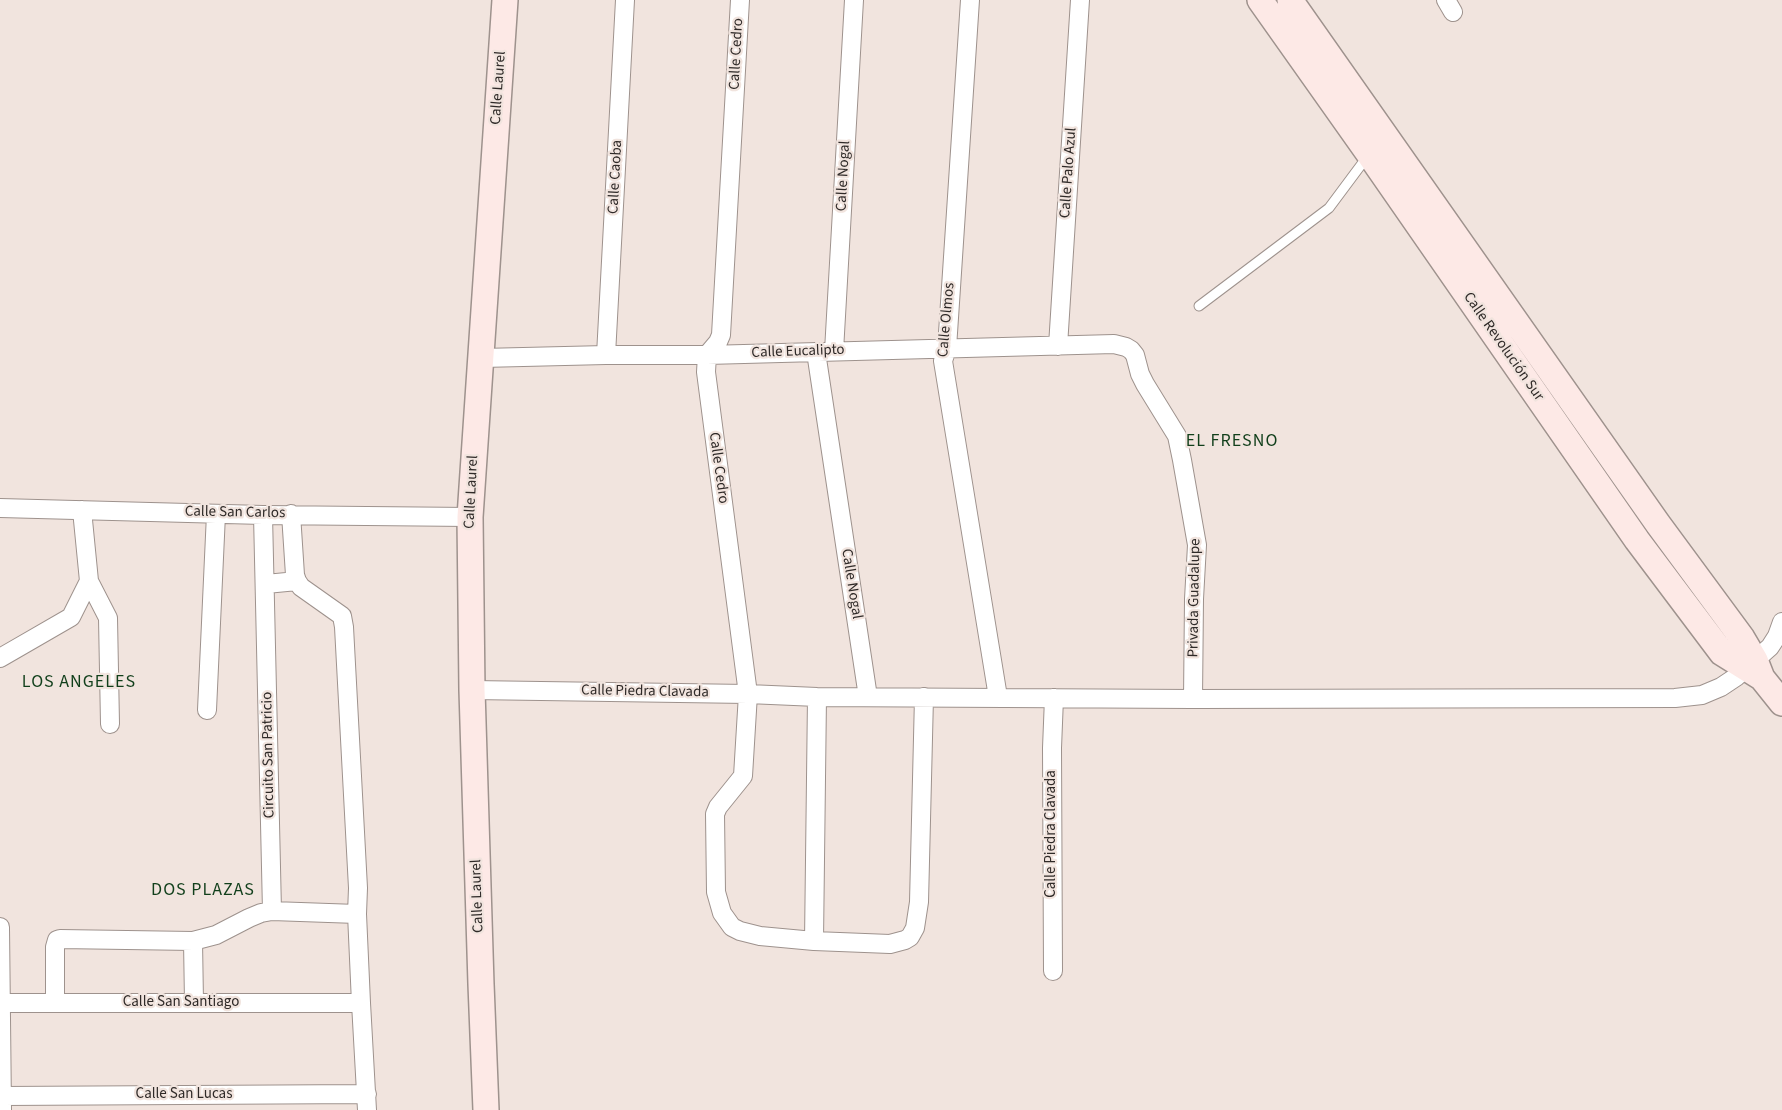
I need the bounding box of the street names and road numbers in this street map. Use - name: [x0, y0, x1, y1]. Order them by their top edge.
- street label: Calle Cedro: [726, 18, 748, 90]
- street label: Calle Laurel: [487, 51, 511, 125]
- street label: Calle Palo Azul: [1057, 127, 1081, 219]
- street label: Calle Caoba: [605, 140, 627, 214]
- street label: Calle Nogal: [833, 140, 855, 212]
- street label: Calle Olmos: [935, 282, 959, 358]
- street label: Calle Revolución Sur: [1459, 289, 1547, 405]
- street label: Calle Eucalipto: [751, 341, 845, 363]
- street label: Calle Cedro: [704, 431, 732, 505]
- street label: Calle Laurel: [461, 455, 483, 529]
- street label: Calle San Carlos: [185, 503, 285, 523]
- street label: Privada Guadalupe: [1185, 538, 1205, 658]
- street label: Calle Nogal: [837, 548, 865, 620]
- street label: Calle Piedra Clavada: [581, 682, 709, 702]
- street label: Circuito San Patricio: [259, 692, 279, 818]
- street label: Calle Piedra Clavada: [1043, 770, 1061, 898]
- street label: Calle Laurel: [468, 859, 488, 933]
- street label: Calle San Santiago: [123, 994, 239, 1012]
- street label: Calle San Lucas: [136, 1086, 232, 1104]

